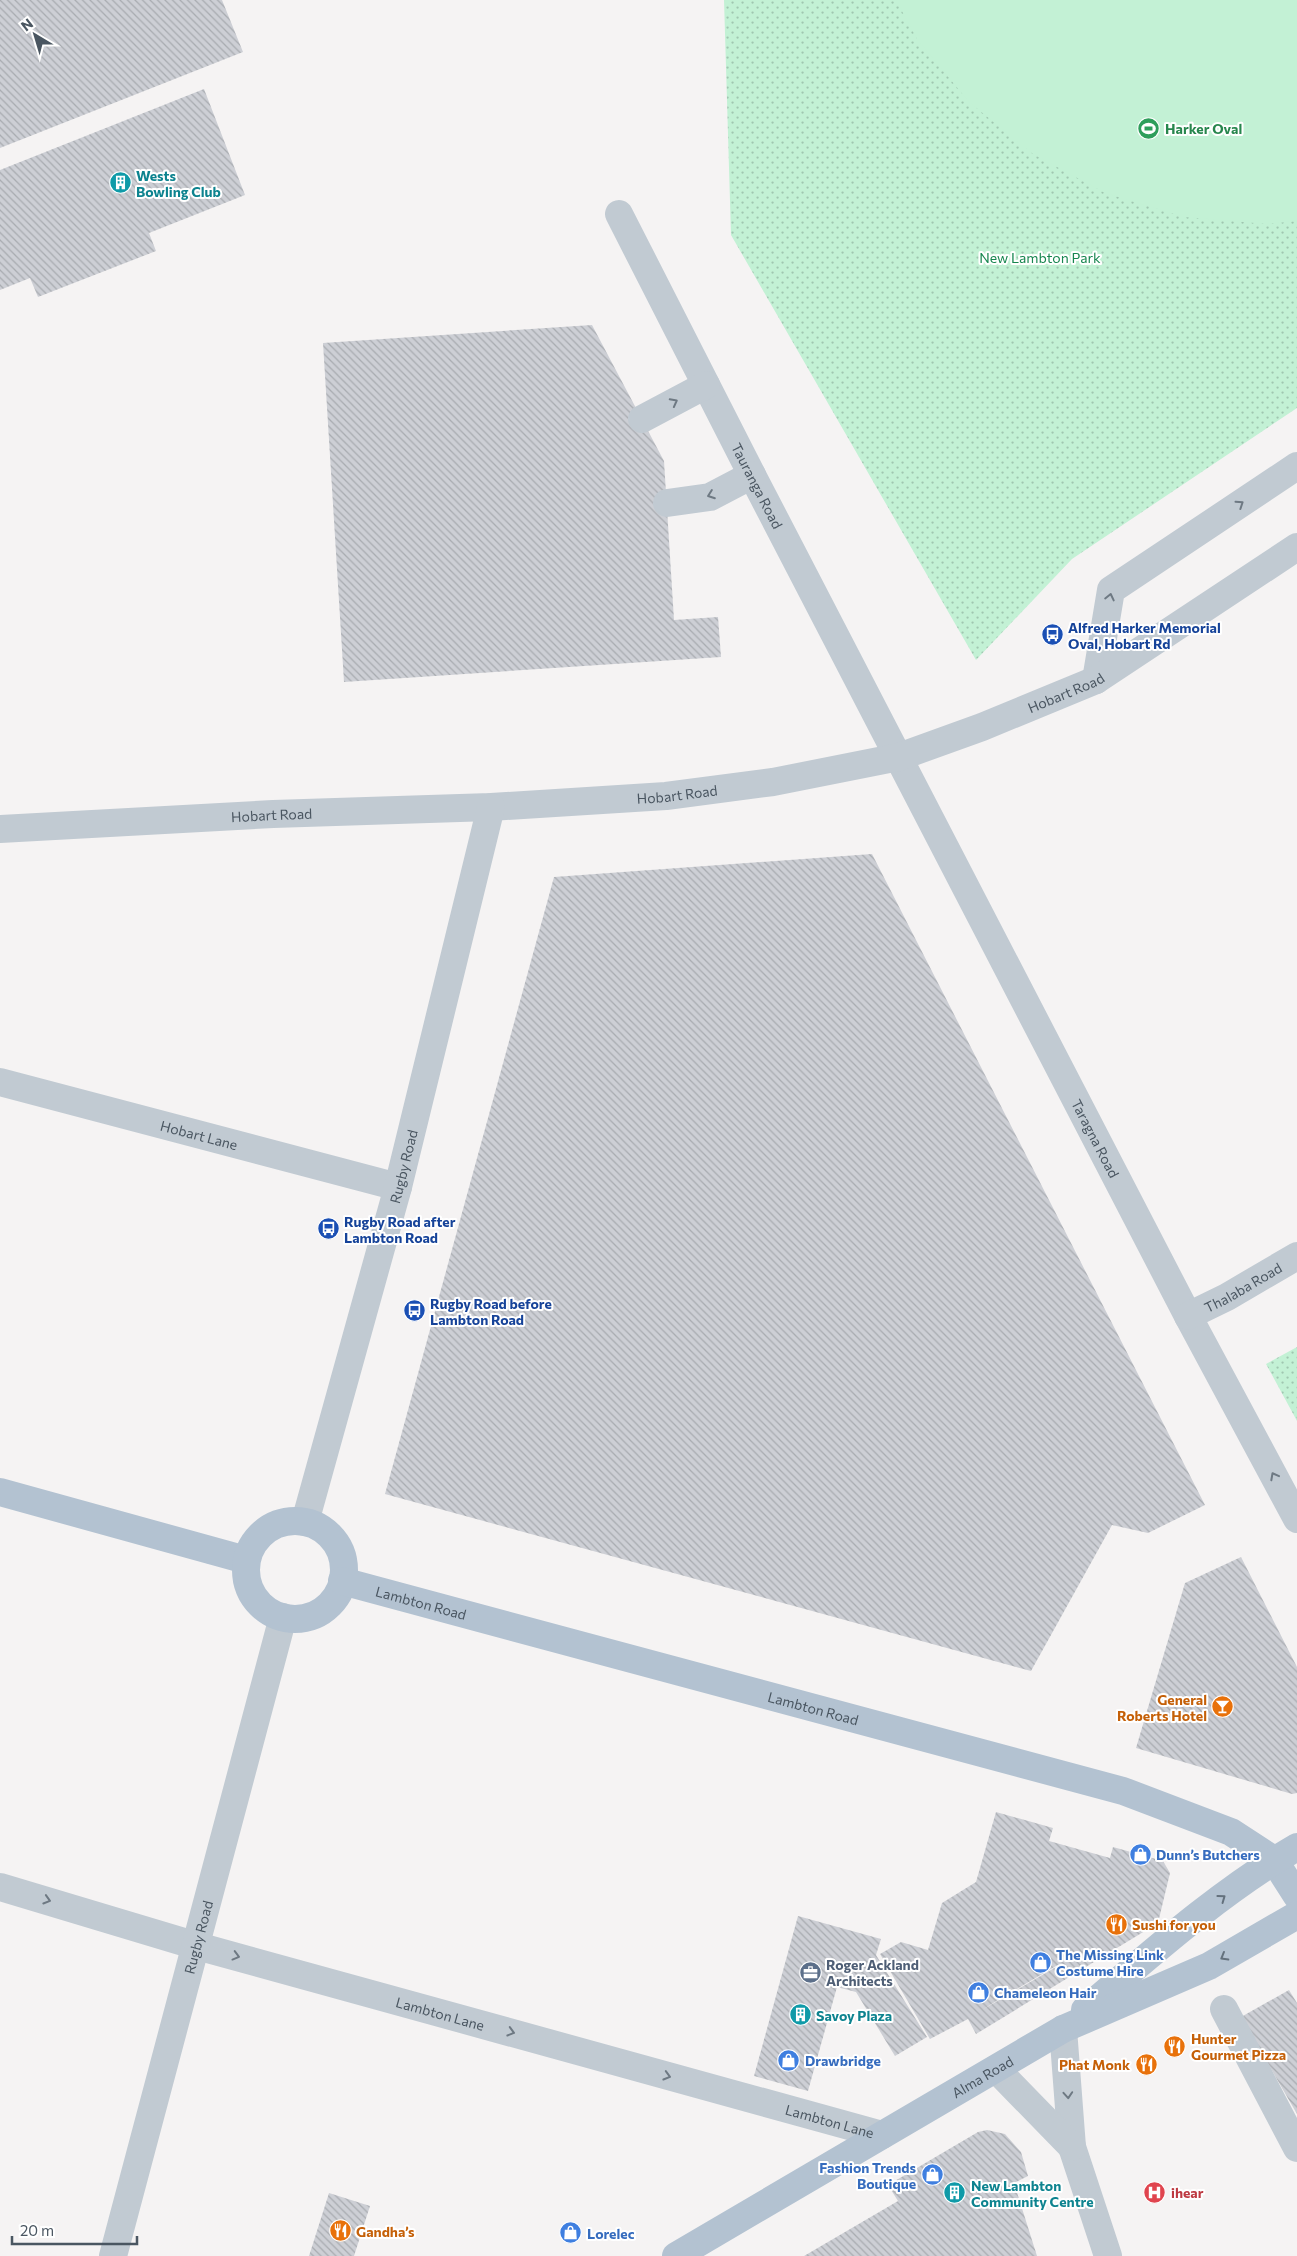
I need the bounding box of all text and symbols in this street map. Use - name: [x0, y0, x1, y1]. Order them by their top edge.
- north arrow: [10, 10, 60, 60]
- text: N: [17, 14, 36, 34]
- sports icon: Harker Oval: [1137, 116, 1161, 140]
- place label: Harker Oval: [1165, 120, 1242, 137]
- place label: Wests Bowling Club: [136, 167, 221, 200]
- building icon: Wests Bowling Club: [108, 171, 132, 195]
- park label: New Lambton Park: [979, 249, 1101, 266]
- one-way arrow: [669, 398, 678, 408]
- street label: Tauranga Road: [729, 440, 787, 531]
- one-way arrow: [708, 489, 716, 499]
- one-way arrow: [1235, 501, 1244, 510]
- one-way arrow: [1105, 593, 1115, 602]
- place label: Alfred Harker Memorial Oval, Hobart Rd: [1068, 619, 1221, 652]
- bus stop icon: Alfred Harker Memorial Oval, Hobart Rd: [1040, 623, 1064, 647]
- street label: Hobart Road: [1025, 669, 1107, 716]
- street label: Hobart Road: [636, 781, 718, 806]
- street label: Hobart Road: [231, 804, 312, 825]
- street label: Taragna Road: [1068, 1096, 1123, 1180]
- street label: Hobart Lane: [159, 1116, 240, 1153]
- street label: Rugby Road: [385, 1128, 420, 1205]
- place label: Rugby Road after Lambton Road: [344, 1213, 456, 1246]
- bus stop icon: Rugby Road after Lambton Road: [316, 1217, 340, 1241]
- street label: Thalaba Road: [1201, 1258, 1285, 1315]
- place label: Rugby Road before Lambton Road: [430, 1295, 552, 1328]
- bus stop icon: Rugby Road before Lambton Road: [402, 1299, 426, 1323]
- one-way arrow: [1270, 1472, 1280, 1481]
- street label: Lambton Road: [374, 1582, 468, 1623]
- street label: Lambton Road: [766, 1687, 860, 1728]
- place label: General Roberts Hotel: [1117, 1691, 1207, 1724]
- bar icon: General Roberts Hotel: [1211, 1695, 1235, 1719]
- shop icon: Dunn’s Butchers: [1128, 1842, 1152, 1866]
- place label: Dunn’s Butchers: [1156, 1846, 1260, 1863]
- one-way arrow: [42, 1895, 50, 1905]
- one-way arrow: [1216, 1895, 1226, 1904]
- street label: Rugby Road: [180, 1898, 216, 1976]
- restaurant icon: Sushi for you: [1104, 1912, 1128, 1936]
- place label: Sushi for you: [1132, 1916, 1216, 1933]
- place label: The Missing Link Costume Hire: [1056, 1946, 1164, 1979]
- one-way arrow: [232, 1950, 241, 1961]
- shop icon: The Missing Link Costume Hire: [1028, 1950, 1052, 1974]
- one-way arrow: [1221, 1950, 1230, 1960]
- place label: Roger Ackland Architects: [826, 1956, 919, 1989]
- office icon: Roger Ackland Architects: [798, 1960, 822, 1984]
- shop icon: Chameleon Hair: [966, 1980, 990, 2004]
- place label: Chameleon Hair: [994, 1984, 1097, 2001]
- street label: Lambton Lane: [394, 1993, 487, 2033]
- building icon: Savoy Plaza: [788, 2003, 812, 2027]
- place label: Savoy Plaza: [816, 2007, 892, 2024]
- one-way arrow: [506, 2027, 514, 2037]
- place label: Hunter Gourmet Pizza: [1191, 2030, 1286, 2063]
- restaurant icon: Hunter Gourmet Pizza: [1163, 2034, 1187, 2058]
- shop icon: Drawbridge: [777, 2048, 801, 2072]
- place label: Drawbridge: [805, 2052, 881, 2069]
- street label: Alma Road: [949, 2052, 1016, 2101]
- restaurant icon: Phat Monk: [1134, 2052, 1158, 2076]
- place label: Phat Monk: [1059, 2056, 1130, 2073]
- one-way arrow: [663, 2070, 671, 2080]
- one-way arrow: [1063, 2091, 1074, 2099]
- street label: Lambton Lane: [783, 2100, 876, 2141]
- place label: Fashion Trends Boutique: [819, 2159, 916, 2192]
- shop icon: Fashion Trends Boutique: [920, 2163, 944, 2187]
- place label: New Lambton Community Centre: [971, 2177, 1094, 2210]
- hospital icon: ihear: [1143, 2180, 1167, 2204]
- building icon: New Lambton Community Centre: [943, 2181, 967, 2205]
- place label: ihear: [1171, 2184, 1204, 2201]
- scale bar: [12, 2214, 138, 2246]
- restaurant icon: Gandha’s: [328, 2219, 352, 2243]
- text: 20 m: [20, 2221, 54, 2239]
- shop icon: Lorelec: [559, 2221, 583, 2245]
- place label: Gandha’s: [356, 2223, 415, 2240]
- place label: Lorelec: [587, 2225, 635, 2242]

